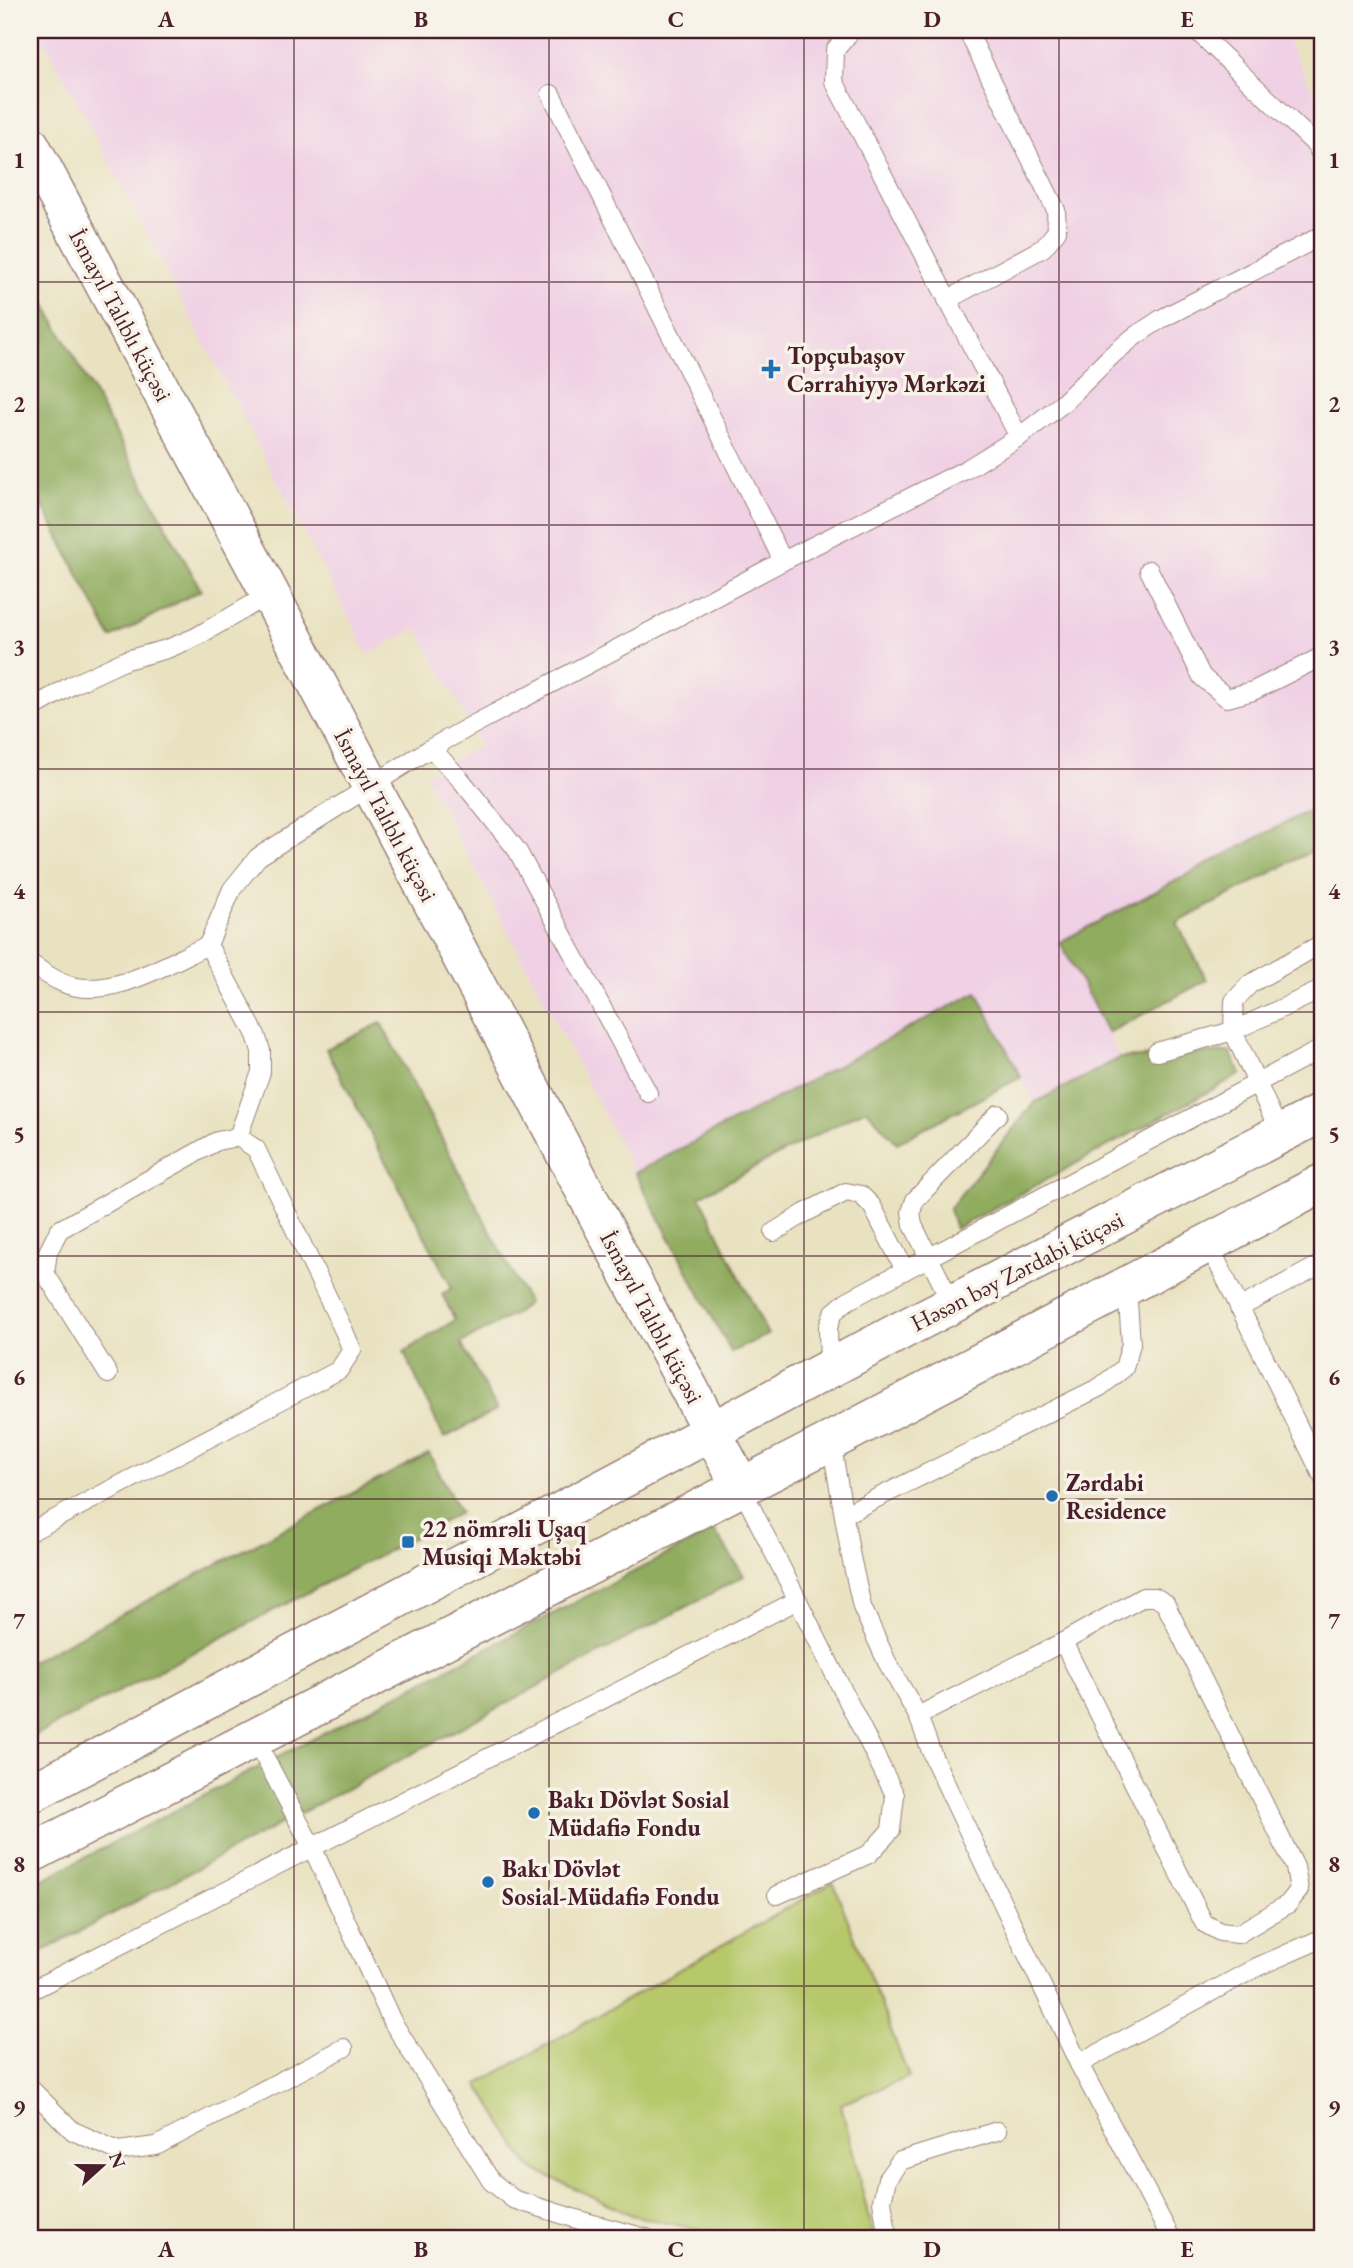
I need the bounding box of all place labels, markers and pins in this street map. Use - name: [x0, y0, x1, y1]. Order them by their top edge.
- place label: Topçubaşov Cərrahiyyə Mərkəzi: [787, 340, 986, 400]
- marker: Topçubaşov Cərrahiyyə Mərkəzi: [761, 359, 781, 379]
- place label: Zərdabi Residence: [1066, 1467, 1166, 1526]
- marker: Zərdabi Residence: [1044, 1488, 1060, 1504]
- place label: 22 nömrəli Uşaq Musiqi Məktəbi: [422, 1513, 587, 1573]
- marker: 22 nömrəli Uşaq Musiqi Məktəbi: [400, 1534, 416, 1550]
- place label: Bakı Dövlət Sosial Müdafiə Fondu: [548, 1784, 730, 1843]
- marker: Bakı Dövlət Sosial Müdafiə Fondu: [526, 1805, 542, 1821]
- place label: Bakı Dövlət Sosial-Müdafiə Fondu: [502, 1853, 720, 1912]
- marker: Bakı Dövlət Sosial-Müdafiə Fondu: [480, 1874, 496, 1890]

